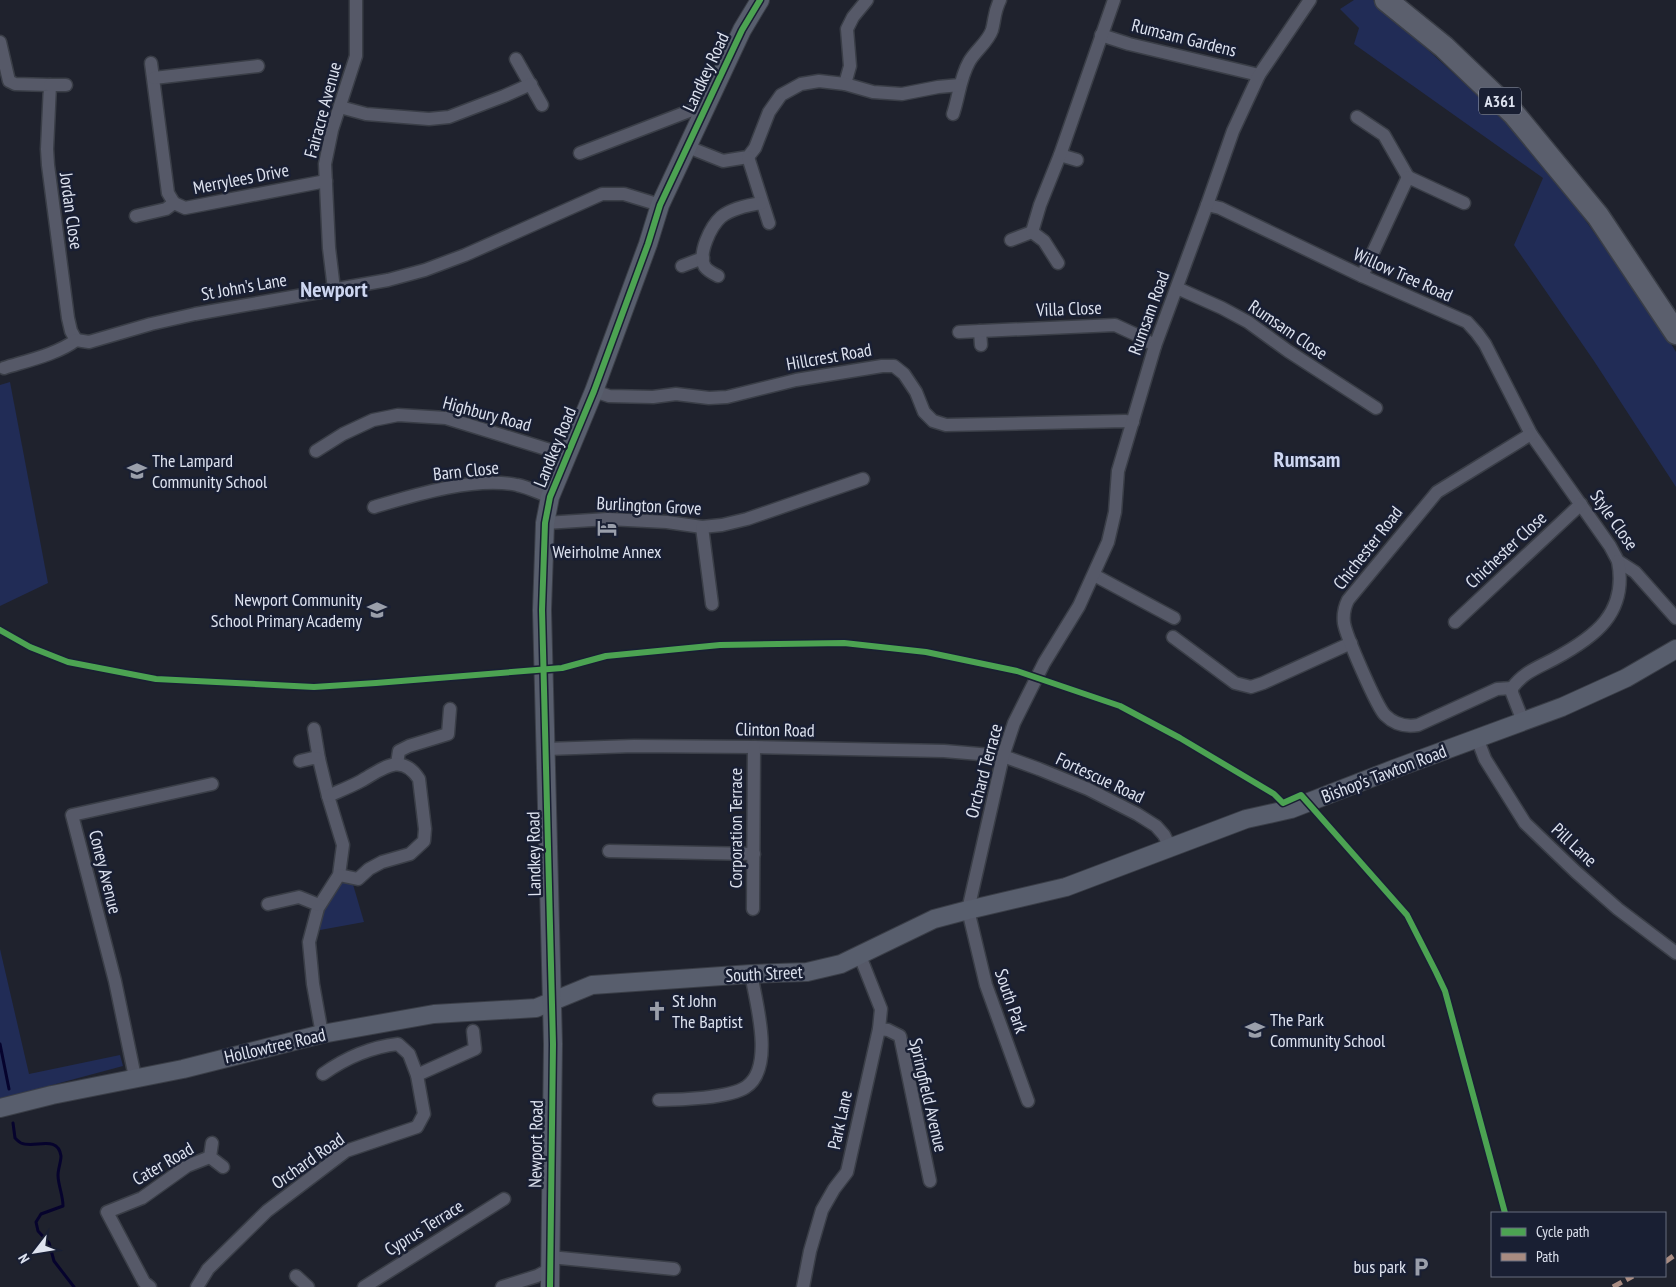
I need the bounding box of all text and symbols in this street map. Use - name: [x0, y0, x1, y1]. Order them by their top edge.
- street label: Rumsam Gardens: [1129, 13, 1239, 62]
- street label: Landkey Road: [677, 28, 734, 115]
- street label: Fairacre Avenue: [299, 59, 346, 160]
- road number: A361: [1479, 88, 1521, 114]
- street label: Merrylees Drive: [191, 158, 291, 199]
- street label: Jordan Close: [55, 170, 88, 251]
- street label: Willow Tree Road: [1350, 242, 1456, 307]
- street label: St John's Lane: [199, 268, 288, 305]
- street label: Rumsam Road: [1123, 268, 1174, 358]
- district label: Newport: [300, 275, 368, 303]
- street label: Rumsam Close: [1244, 295, 1332, 364]
- street label: Villa Close: [1035, 296, 1102, 321]
- street label: Hillcrest Road: [784, 338, 873, 375]
- street label: Highbury Road: [440, 391, 534, 436]
- street label: Landkey Road: [528, 403, 581, 490]
- district label: Rumsam: [1274, 445, 1340, 473]
- place label: The Lampard Community School: [152, 449, 268, 493]
- street label: Barn Close: [432, 456, 500, 485]
- school or university icon: The Lampard Community School: [126, 460, 148, 482]
- street label: Style Close: [1585, 485, 1643, 554]
- street label: Burlington Grove: [596, 491, 702, 520]
- street label: Chichester Road: [1328, 501, 1407, 594]
- street label: Chichester Close: [1460, 506, 1551, 593]
- hotel icon: Weirholme Annex: [596, 517, 618, 539]
- place label: Weirholme Annex: [553, 540, 662, 563]
- place label: Newport Community School Primary Academy: [211, 588, 362, 632]
- school or university icon: Newport Community School Primary Academy: [366, 599, 388, 621]
- street label: Clinton Road: [735, 717, 815, 742]
- street label: Orchard Terrace: [960, 721, 1007, 821]
- street label: Bishop's Tawton Road: [1318, 739, 1450, 808]
- street label: Fortescue Road: [1052, 747, 1148, 808]
- street label: Corporation Terrace: [724, 768, 747, 888]
- street label: Landkey Road: [521, 811, 546, 897]
- street label: Pill Lane: [1547, 818, 1602, 871]
- street label: Coney Avenue: [84, 828, 127, 916]
- street label: South Street: [725, 960, 803, 987]
- street label: South Park: [990, 966, 1033, 1036]
- place label: St John The Baptist: [672, 989, 743, 1033]
- church icon: St John The Baptist: [646, 1000, 668, 1022]
- place label: The Park Community School: [1270, 1008, 1386, 1052]
- school or university icon: The Park Community School: [1244, 1019, 1266, 1041]
- street label: Hollowtree Road: [222, 1023, 328, 1068]
- street label: Springfield Avenue: [904, 1036, 953, 1154]
- street label: Park Lane: [822, 1088, 857, 1152]
- street label: Newport Road: [523, 1100, 548, 1188]
- street label: Orchard Road: [267, 1127, 349, 1194]
- street label: Cater Road: [128, 1137, 197, 1190]
- street label: Cyprus Terrace: [380, 1194, 467, 1261]
- legend: [1491, 1212, 1666, 1277]
- text: Cycle path: [1536, 1222, 1589, 1241]
- north arrow: [10, 1227, 60, 1277]
- text: Path: [1536, 1247, 1559, 1266]
- text: N: [14, 1251, 34, 1267]
- place label: bus park: [1354, 1255, 1406, 1278]
- parking icon: bus park: [1410, 1256, 1432, 1278]

